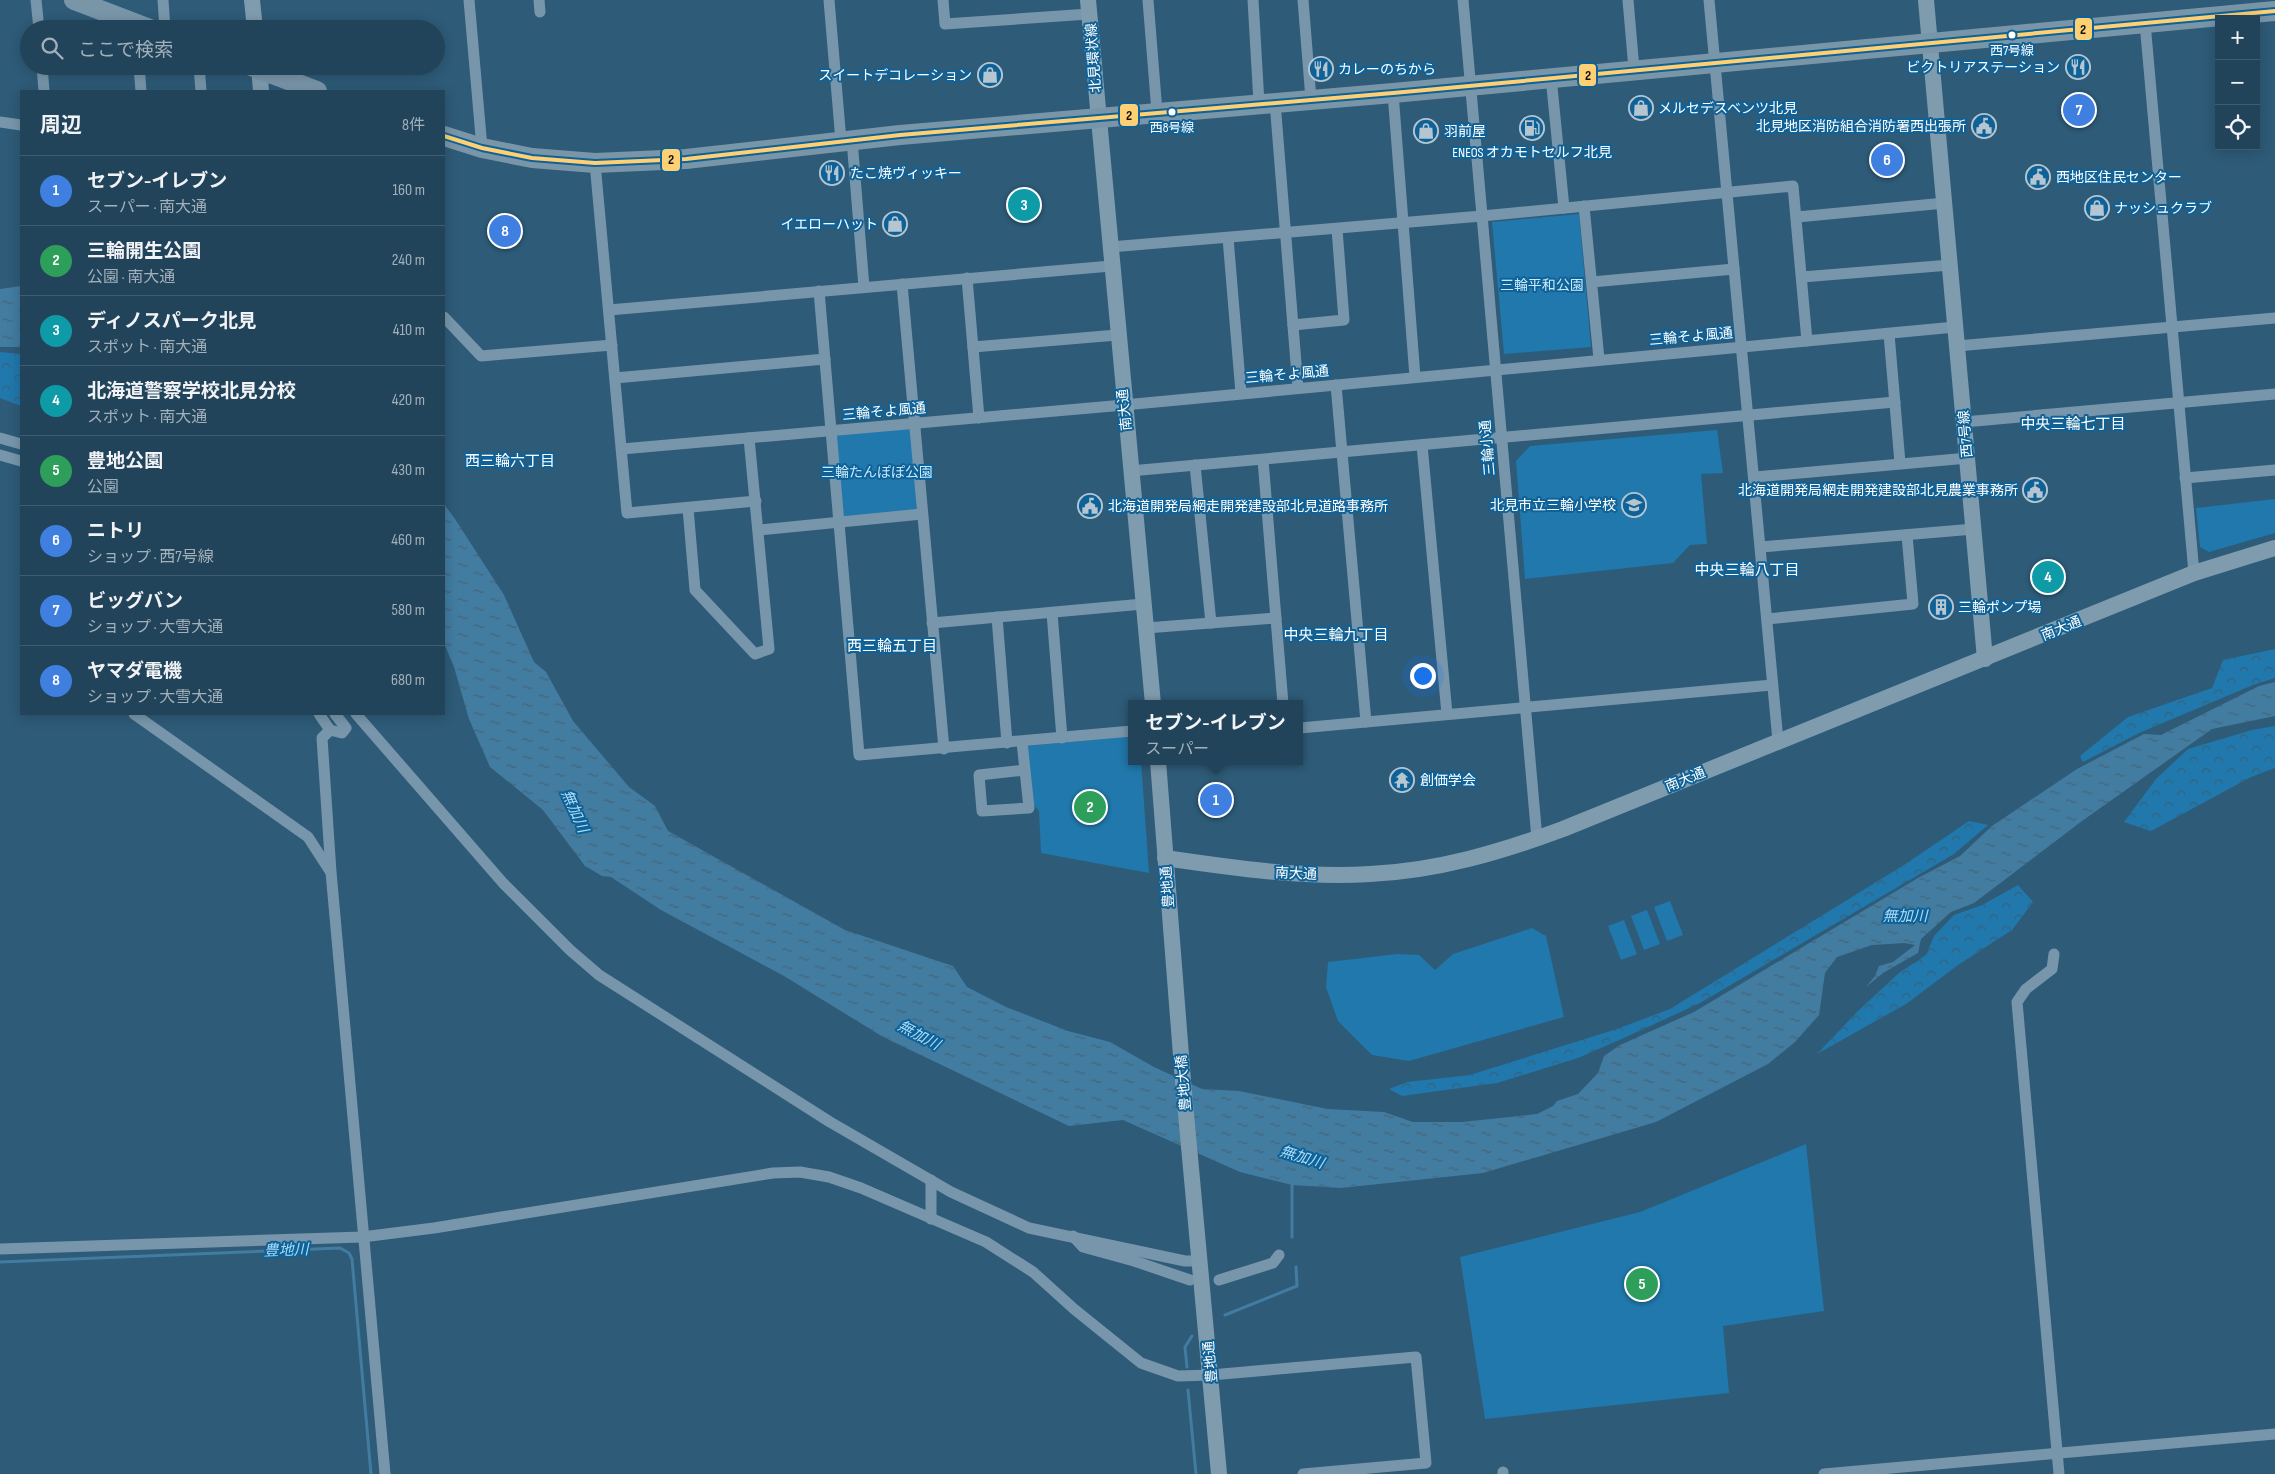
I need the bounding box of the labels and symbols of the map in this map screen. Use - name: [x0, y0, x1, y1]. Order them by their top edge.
- line badge: 2: [2074, 17, 2093, 41]
- text: 2: [2080, 21, 2086, 38]
- street label: 北見環状線: [1083, 22, 1104, 93]
- marker: 西7号線: [2007, 30, 2017, 40]
- place label: 西7号線: [1990, 43, 2034, 59]
- restaurant icon: ビクトリアステーション: [2065, 54, 2091, 80]
- restaurant icon: カレーのちから: [1308, 56, 1334, 82]
- place label: ビクトリアステーション: [1906, 59, 2060, 76]
- place label: カレーのちから: [1338, 61, 1436, 78]
- shop icon: スイートデコレーション: [977, 62, 1003, 88]
- line badge: 2: [1578, 63, 1597, 87]
- place label: スイートデコレーション: [818, 67, 972, 84]
- text: 2: [1585, 67, 1591, 84]
- pin: 7: [2063, 91, 2095, 129]
- shop icon: メルセデスベンツ北見: [1628, 95, 1654, 121]
- place label: メルセデスベンツ北見: [1658, 100, 1797, 117]
- line badge: 2: [1119, 103, 1139, 127]
- text: 2: [1126, 107, 1132, 124]
- marker: 西8号線: [1167, 107, 1177, 117]
- public building icon: 北見地区消防組合消防署西出張所: [1971, 113, 1997, 139]
- fuel station icon: ENEOS オカモトセルフ北見: [1519, 115, 1545, 141]
- shop icon: 羽前屋: [1413, 118, 1439, 144]
- place label: 北見地区消防組合消防署西出張所: [1756, 118, 1966, 135]
- place label: 西8号線: [1150, 120, 1194, 136]
- place label: 羽前屋: [1444, 123, 1486, 140]
- pin: 6: [1871, 141, 1903, 179]
- place label: ENEOS オカモトセルフ北見: [1452, 144, 1612, 161]
- line badge: 2: [661, 148, 681, 172]
- text: 2: [668, 151, 674, 168]
- restaurant icon: たこ焼ヴィッキー: [819, 160, 845, 186]
- public building icon: 西地区住民センター: [2025, 164, 2051, 190]
- place label: たこ焼ヴィッキー: [850, 165, 962, 182]
- place label: 西地区住民センター: [2056, 169, 2182, 186]
- pin: 3: [1008, 186, 1040, 224]
- shop icon: ナッシュクラブ: [2084, 195, 2110, 221]
- place label: ナッシュクラブ: [2114, 200, 2212, 217]
- shop icon: イエローハット: [882, 211, 908, 237]
- pin: 8: [489, 212, 521, 250]
- place label: イエローハット: [780, 216, 878, 233]
- park label: 三輪平和公園: [1500, 277, 1584, 294]
- street label: 三輪そよ風通: [1648, 324, 1734, 349]
- street label: 三輪そよ風通: [1244, 362, 1330, 387]
- street label: 南大通: [1114, 388, 1135, 432]
- street label: 三輪そよ風通: [841, 399, 927, 424]
- street label: 西7号線: [1955, 410, 1976, 458]
- district label: 中央三輪七丁目: [2020, 415, 2126, 434]
- street label: 三輪小通: [1477, 419, 1498, 477]
- district label: 西三輪六丁目: [465, 452, 555, 471]
- park label: 三輪たんぽぽ公園: [821, 464, 933, 481]
- public building icon: 北海道開発局網走開発建設部北見農業事務所: [2022, 477, 2048, 503]
- place label: 北海道開発局網走開発建設部北見農業事務所: [1738, 482, 2018, 499]
- school or university icon: 北見市立三輪小学校: [1621, 492, 1647, 518]
- public building icon: 北海道開発局網走開発建設部北見道路事務所: [1077, 493, 1103, 519]
- place label: 北見市立三輪小学校: [1490, 497, 1616, 514]
- place label: 北海道開発局網走開発建設部北見道路事務所: [1108, 498, 1388, 515]
- pin: 4: [2032, 558, 2064, 596]
- district label: 中央三輪八丁目: [1694, 561, 1800, 580]
- building icon: 三輪ポンプ場: [1928, 594, 1954, 620]
- place label: 三輪ポンプ場: [1958, 599, 2042, 616]
- street label: 南大通: [2039, 613, 2084, 644]
- district label: 中央三輪九丁目: [1283, 626, 1389, 645]
- district label: 西三輪五丁目: [847, 637, 937, 656]
- your location: [1410, 663, 1436, 689]
- street label: 南大通: [1663, 764, 1708, 795]
- temple icon: 創価学会: [1389, 767, 1415, 793]
- place label: 創価学会: [1420, 772, 1476, 789]
- pin: 1: [1200, 781, 1232, 819]
- water label: 無加川: [557, 787, 593, 837]
- pin: 2: [1074, 788, 1106, 826]
- street label: 南大通: [1275, 864, 1317, 883]
- street label: 豊地通: [1158, 865, 1177, 909]
- water label: 無加川: [1882, 907, 1929, 926]
- water label: 無加川: [894, 1016, 945, 1055]
- street label: 豊地大橋: [1173, 1054, 1194, 1112]
- water label: 無加川: [1278, 1142, 1328, 1174]
- water label: 豊地川: [263, 1240, 311, 1261]
- pin: 5: [1626, 1265, 1658, 1303]
- street label: 豊地通: [1200, 1340, 1221, 1384]

